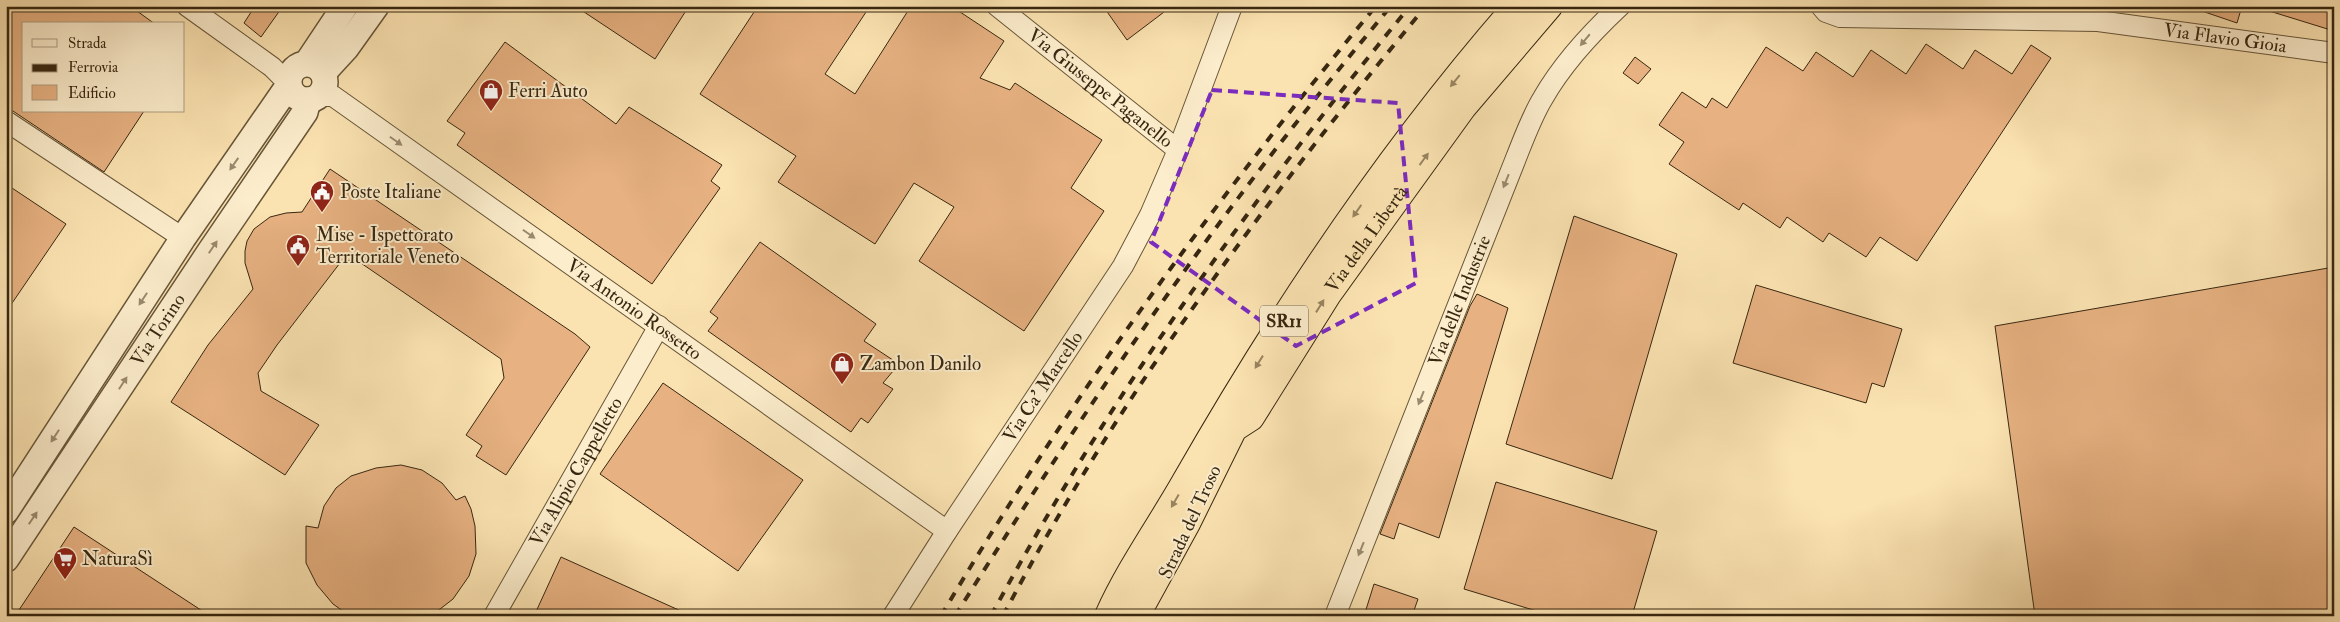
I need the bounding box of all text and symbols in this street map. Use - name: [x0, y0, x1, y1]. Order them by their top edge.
- street label: Via Flavio Gioia: [2162, 18, 2288, 58]
- legend: [22, 22, 185, 112]
- street label: Via Giuseppe Paganello: [1023, 23, 1178, 153]
- text: Strada: [68, 34, 107, 53]
- one-way arrow: [1579, 34, 1591, 46]
- text: Ferrovia: [68, 58, 119, 77]
- one-way arrow: [1450, 75, 1461, 88]
- shop icon: Ferri Auto: [478, 78, 504, 112]
- place label: Ferri Auto: [508, 79, 588, 103]
- text: Edificio: [68, 84, 116, 103]
- one-way arrow: [389, 136, 403, 146]
- one-way arrow: [1419, 152, 1429, 166]
- one-way arrow: [229, 157, 239, 171]
- one-way arrow: [1502, 174, 1510, 188]
- public building icon: Poste Italiane: [309, 179, 335, 213]
- place label: Poste Italiane: [340, 180, 441, 204]
- street label: Via della Libertà: [1320, 181, 1413, 297]
- one-way arrow: [1352, 204, 1362, 218]
- place label: Mise - Ispettorato Territoriale Veneto: [316, 223, 459, 269]
- one-way arrow: [522, 229, 535, 240]
- street label: Via delle Industrie: [1423, 232, 1496, 370]
- public building icon: Mise - Ispettorato Territoriale Veneto: [285, 233, 311, 267]
- one-way arrow: [208, 240, 218, 254]
- street label: Via Antonio Rossetto: [562, 253, 706, 365]
- street label: Via Torino: [125, 289, 191, 371]
- one-way arrow: [139, 292, 148, 306]
- one-way arrow: [1315, 299, 1325, 312]
- road number: SR11: [1260, 306, 1308, 336]
- street label: Via Ca' Marcello: [997, 327, 1088, 447]
- shop icon: Zambon Danilo: [829, 351, 855, 385]
- place label: Zambon Danilo: [860, 352, 981, 376]
- one-way arrow: [1254, 355, 1264, 368]
- one-way arrow: [118, 376, 128, 389]
- one-way arrow: [1417, 390, 1424, 405]
- street label: Via Alipio Cappelletto: [524, 393, 628, 551]
- one-way arrow: [50, 429, 60, 442]
- street label: Strada del Troso: [1153, 461, 1227, 583]
- one-way arrow: [1171, 494, 1180, 508]
- one-way arrow: [28, 511, 38, 525]
- one-way arrow: [1357, 542, 1365, 557]
- supermarket icon: NaturaSì: [52, 546, 78, 580]
- place label: NaturaSì: [82, 547, 153, 571]

